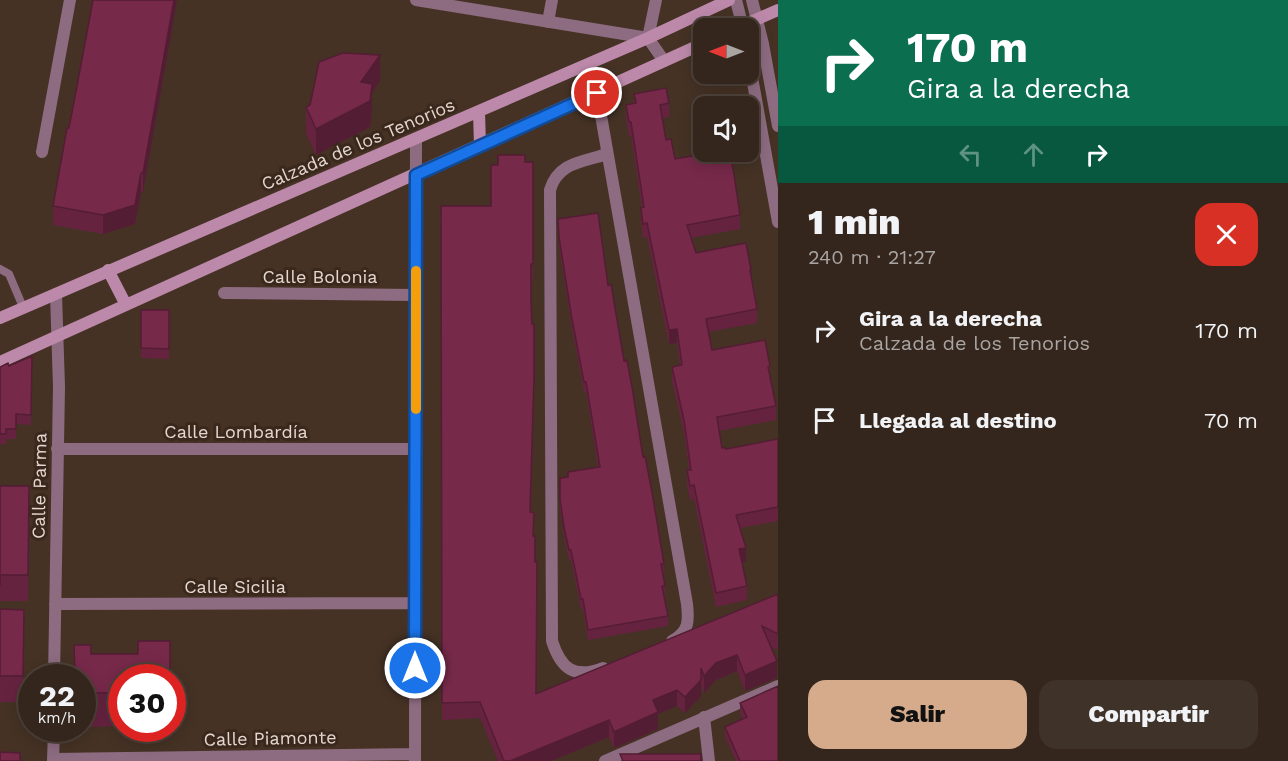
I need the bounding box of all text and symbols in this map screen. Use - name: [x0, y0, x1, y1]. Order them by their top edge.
- north arrow: [693, 18, 759, 84]
- map controls: [693, 18, 759, 162]
- text: 170 m: [907, 23, 1028, 72]
- icon: right: [808, 24, 886, 102]
- pin: [571, 67, 622, 118]
- text: Gira a la derecha: [907, 73, 1130, 105]
- icon: arrive: [580, 76, 613, 109]
- street label: Calzada de los Tenorios: [258, 94, 458, 194]
- button: sound: [693, 96, 759, 162]
- icon: left: [954, 138, 987, 171]
- icon: ahead: [1017, 138, 1050, 171]
- icon: right: [1080, 138, 1113, 171]
- text: 1 min: [808, 201, 901, 243]
- button: close: [1195, 203, 1258, 266]
- text: 240 m · 21:27: [808, 245, 936, 269]
- street label: Calle Bolonia: [262, 266, 378, 287]
- text: Gira a la derecha: [859, 306, 1042, 331]
- icon: right: [808, 314, 841, 347]
- text: 170 m: [1195, 318, 1258, 343]
- text: Calzada de los Tenorios: [859, 331, 1090, 355]
- icon: arrive: [808, 404, 841, 437]
- text: Llegada al destino: [859, 408, 1057, 433]
- text: 70 m: [1204, 408, 1258, 433]
- street label: Calle Lombardía: [164, 421, 308, 442]
- street label: Calle Parma: [28, 433, 50, 539]
- street label: Calle Sicilia: [184, 576, 286, 597]
- position arrow: [383, 636, 447, 700]
- speed limit sign: 30: [108, 664, 186, 742]
- text: 22: [39, 678, 75, 713]
- button: Salir: [808, 680, 1027, 749]
- button: Compartir: [1039, 680, 1258, 749]
- text: km/h: [38, 709, 76, 727]
- street label: Calle Piamonte: [203, 726, 337, 750]

